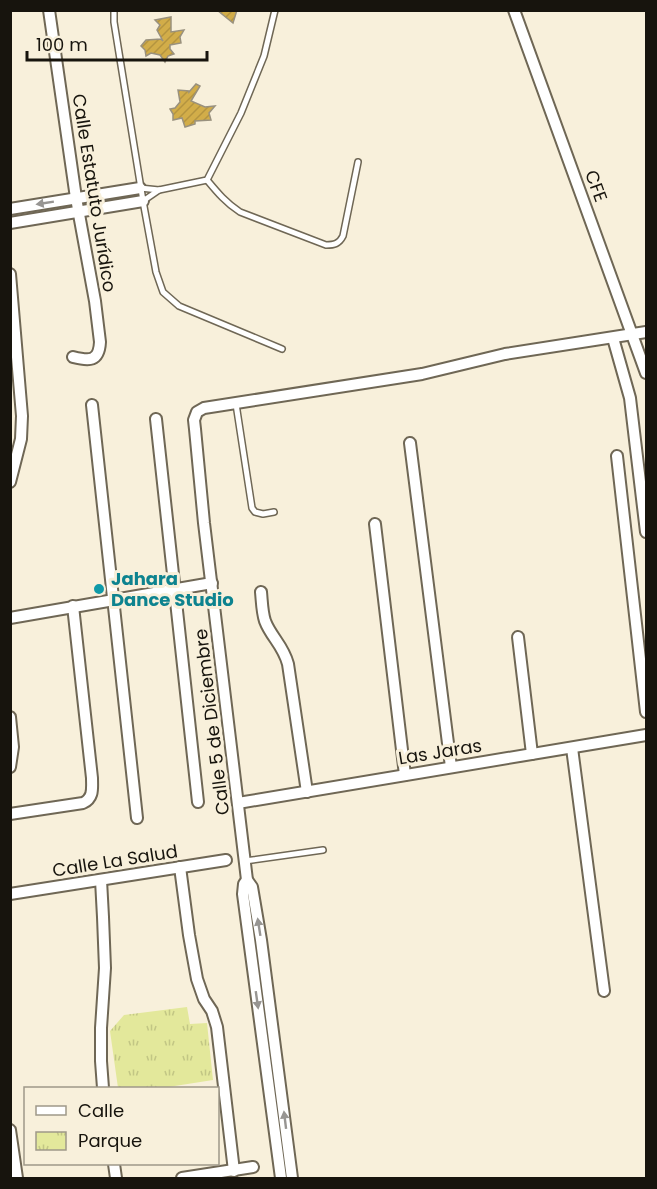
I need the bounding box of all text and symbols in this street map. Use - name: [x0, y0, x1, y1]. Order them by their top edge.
- scale bar: [27, 24, 207, 62]
- text: 100 m: [36, 32, 88, 57]
- street label: Calle Estatuto Jurídico: [66, 92, 123, 294]
- street label: CFE: [579, 166, 614, 205]
- one-way arrow: [36, 199, 55, 208]
- place label: Jahara Dance Studio: [111, 566, 234, 612]
- marker: Jahara Dance Studio: [92, 582, 106, 596]
- street label: Calle 5 de Diciembre: [188, 628, 235, 817]
- street label: Las Jaras: [396, 733, 483, 770]
- street label: Calle La Salud: [50, 838, 179, 883]
- one-way arrow: [254, 918, 263, 937]
- one-way arrow: [253, 990, 262, 1009]
- legend: [24, 1087, 219, 1165]
- text: Calle: [78, 1098, 124, 1123]
- one-way arrow: [280, 1111, 289, 1130]
- text: Parque: [78, 1128, 142, 1153]

